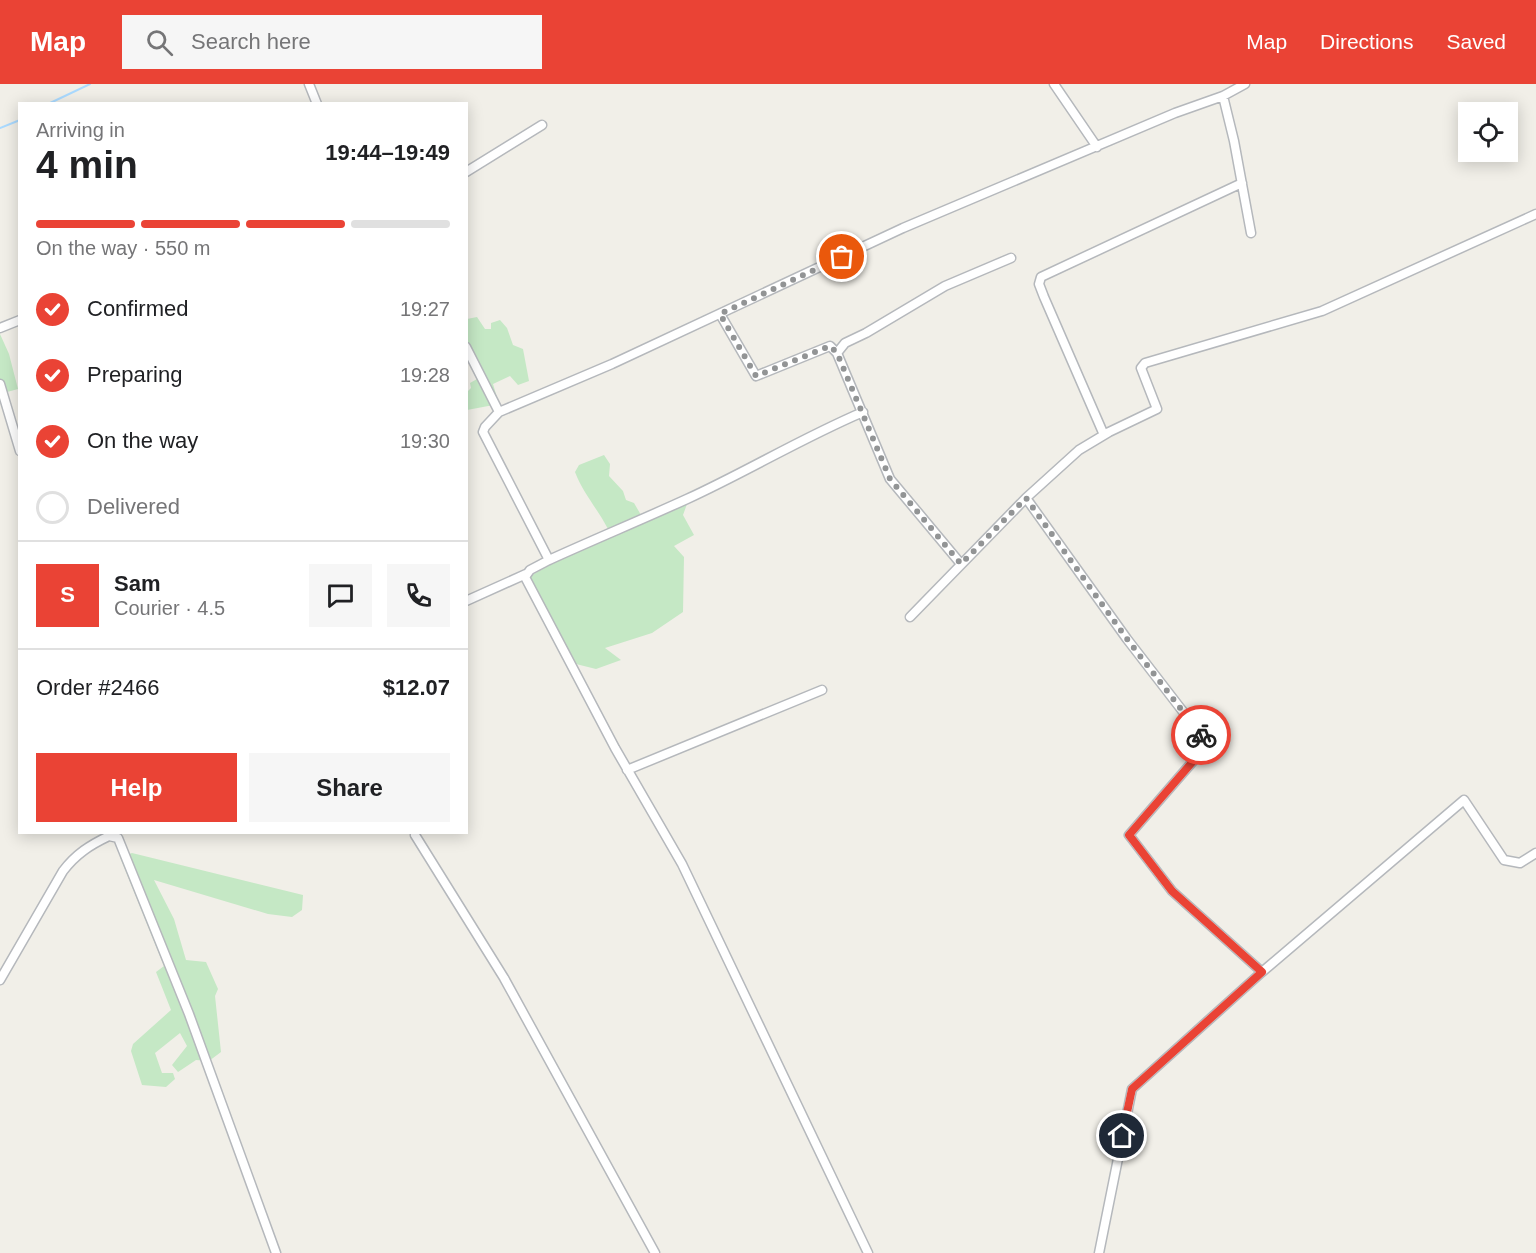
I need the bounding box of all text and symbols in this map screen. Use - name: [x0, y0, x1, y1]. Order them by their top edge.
- search box: [122, 15, 542, 69]
- text: Map: [30, 26, 86, 57]
- icon: search: [143, 26, 176, 59]
- text: Search here: [191, 29, 311, 54]
- text: Map: [1246, 30, 1287, 53]
- text: Directions: [1320, 30, 1413, 53]
- text: Saved: [1446, 30, 1506, 53]
- map controls: [1458, 102, 1518, 162]
- button: locate: [1458, 102, 1518, 162]
- text: Arriving in: [36, 119, 125, 141]
- text: 19:44–19:49: [325, 140, 450, 165]
- text: 4 min: [36, 143, 138, 186]
- pin: [816, 231, 867, 282]
- text: On the way · 550 m: [36, 237, 211, 259]
- icon: bag: [825, 240, 858, 273]
- icon: check: [36, 293, 69, 326]
- text: Confirmed: [87, 296, 188, 321]
- text: 19:27: [400, 298, 450, 320]
- icon: check: [36, 359, 69, 392]
- text: Preparing: [87, 362, 182, 387]
- text: 19:28: [400, 364, 450, 386]
- icon: check: [36, 425, 69, 458]
- text: On the way: [87, 428, 198, 453]
- text: 19:30: [400, 430, 450, 452]
- text: Delivered: [87, 494, 180, 519]
- button: chat: [309, 564, 372, 627]
- button: phone: [387, 564, 450, 627]
- text: Sam: [114, 571, 160, 596]
- text: S: [60, 582, 75, 607]
- text: Courier · 4.5: [114, 597, 225, 619]
- text: Order #2466: [36, 675, 160, 700]
- text: $12.07: [383, 675, 450, 700]
- courier: [1171, 705, 1231, 765]
- icon: bike: [1185, 719, 1218, 752]
- button: Help: [36, 753, 237, 822]
- button: Share: [249, 753, 450, 822]
- pin: [1096, 1110, 1147, 1161]
- icon: home: [1105, 1119, 1138, 1152]

